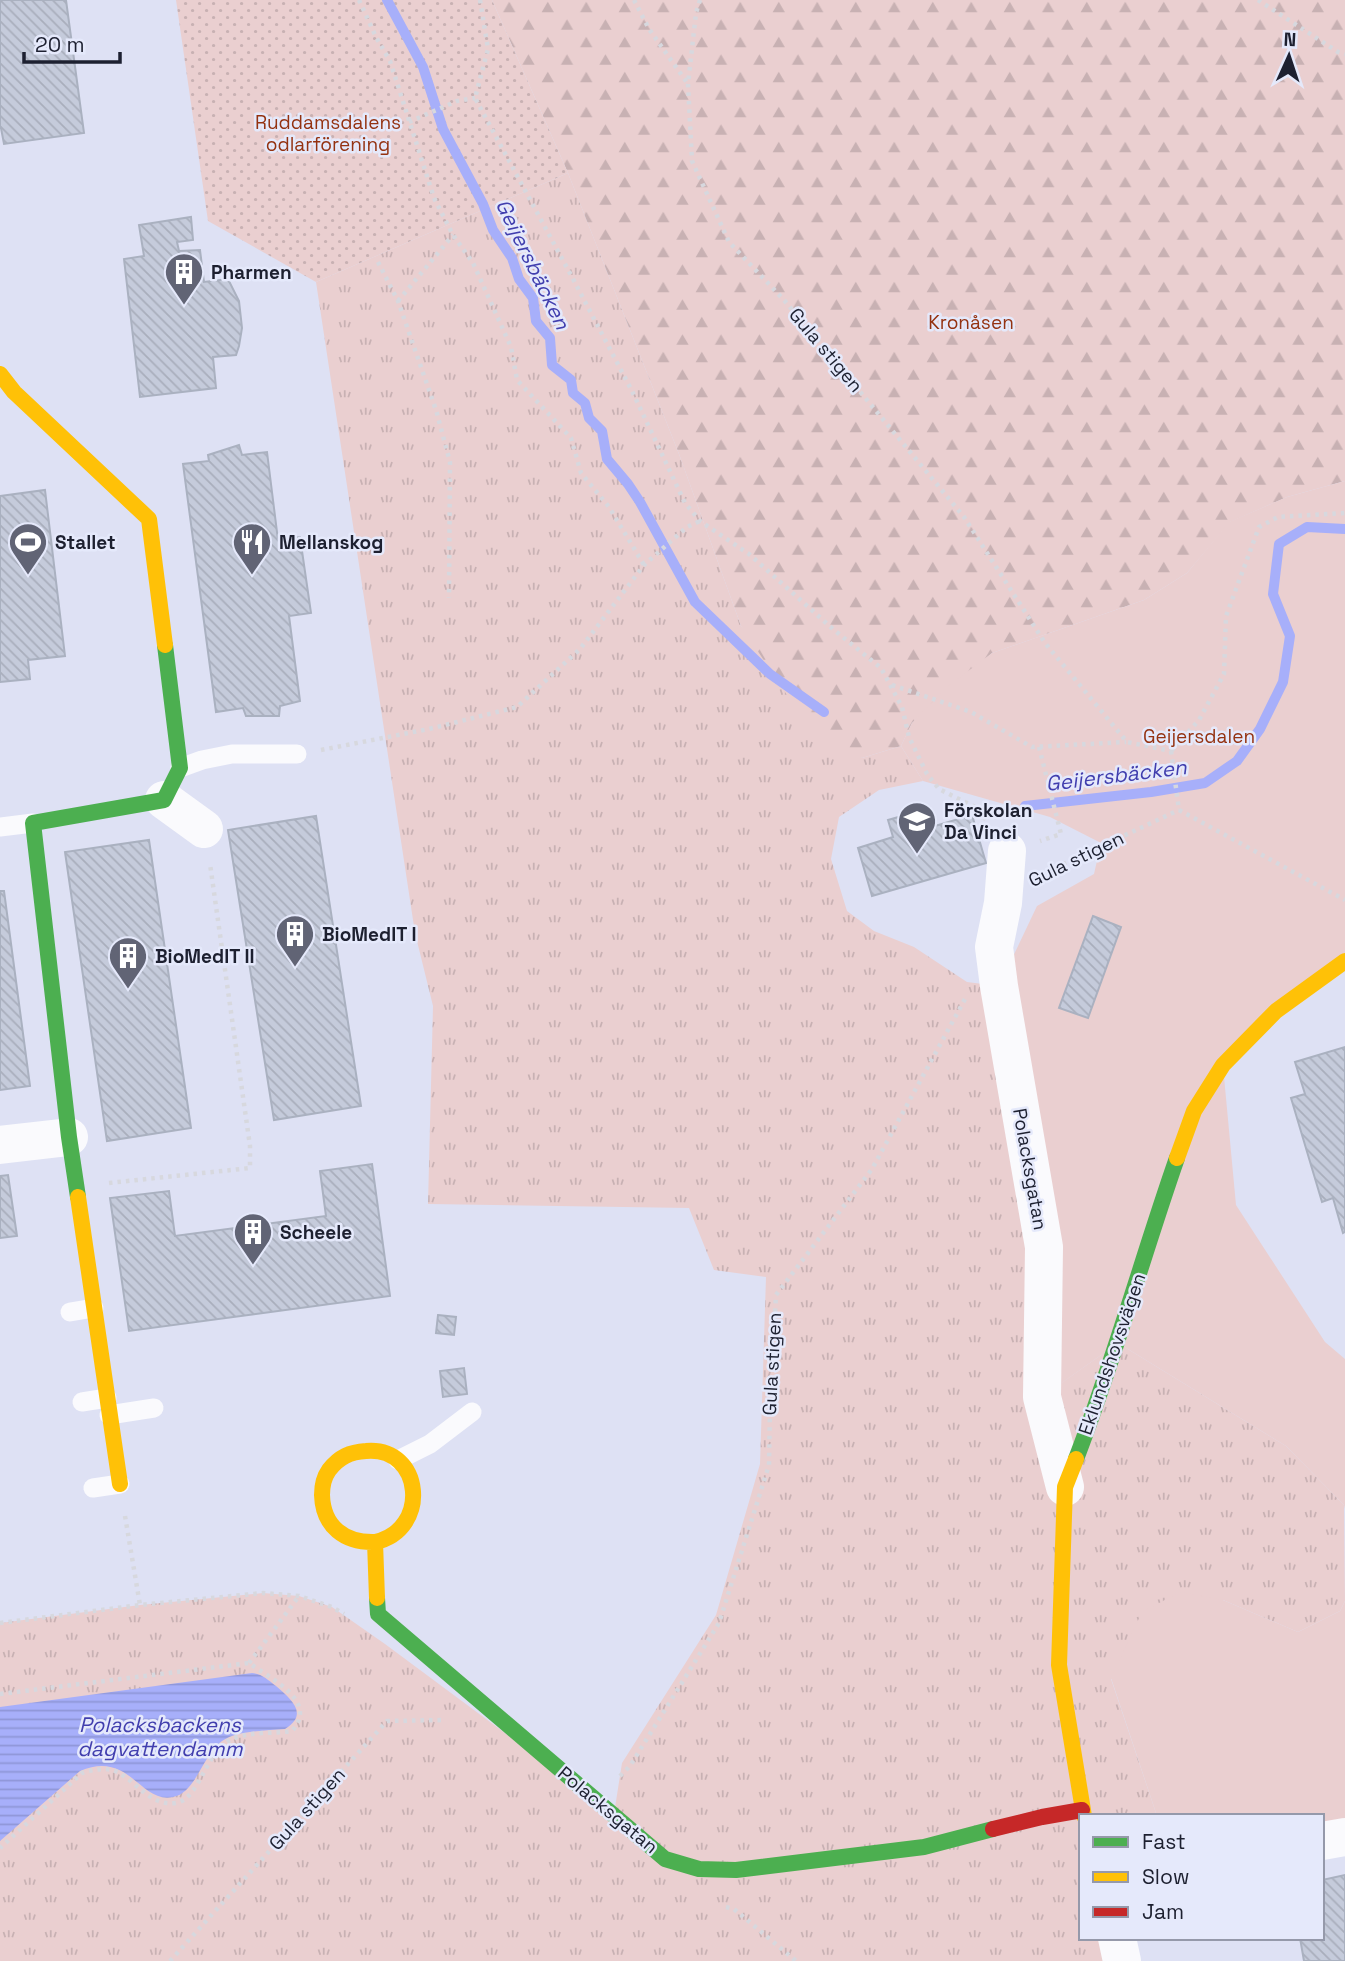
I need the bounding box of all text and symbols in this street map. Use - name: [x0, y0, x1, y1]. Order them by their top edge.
- scale bar: [24, 21, 121, 65]
- north arrow: [1254, 21, 1324, 91]
- text: N: [1283, 27, 1297, 52]
- text: 20 m: [35, 31, 85, 58]
- park label: Ruddamsdalens odlarförening: [255, 110, 401, 157]
- water label: Geijersbäcken: [490, 194, 577, 335]
- building icon: Pharmen: [163, 251, 205, 306]
- place label: Pharmen: [211, 260, 292, 285]
- street label: Gula stigen: [783, 303, 869, 397]
- park label: Kronåsen: [928, 310, 1014, 335]
- sports icon: Stallet: [7, 521, 49, 576]
- restaurant icon: Mellanskog: [231, 521, 273, 576]
- place label: Stallet: [55, 530, 116, 555]
- place label: Mellanskog: [279, 530, 383, 555]
- park label: Geijersdalen: [1143, 724, 1255, 749]
- water label: Geijersbäcken: [1044, 753, 1189, 797]
- place label: Förskolan Da Vinci: [944, 798, 1032, 845]
- school or university icon: Förskolan Da Vinci: [896, 800, 938, 855]
- street label: Gula stigen: [1024, 825, 1128, 893]
- building icon: BioMedIT I: [274, 913, 316, 968]
- place label: BioMedIT I: [322, 922, 417, 947]
- building icon: BioMedIT II: [107, 935, 149, 990]
- place label: BioMedIT II: [155, 944, 255, 969]
- street label: Polacksgatan: [1007, 1106, 1053, 1232]
- building icon: Scheele: [232, 1211, 274, 1266]
- place label: Scheele: [280, 1220, 352, 1245]
- street label: Eklundshovsvägen: [1073, 1270, 1151, 1438]
- street label: Gula stigen: [757, 1312, 787, 1416]
- water label: Polacksbackens dagvattendamm: [77, 1711, 244, 1762]
- street label: Polacksgatan: [553, 1761, 663, 1859]
- street label: Gula stigen: [263, 1762, 351, 1856]
- legend: [1079, 1814, 1324, 1940]
- text: Fast: [1142, 1828, 1186, 1855]
- text: Slow: [1142, 1863, 1190, 1890]
- text: Jam: [1142, 1898, 1184, 1925]

